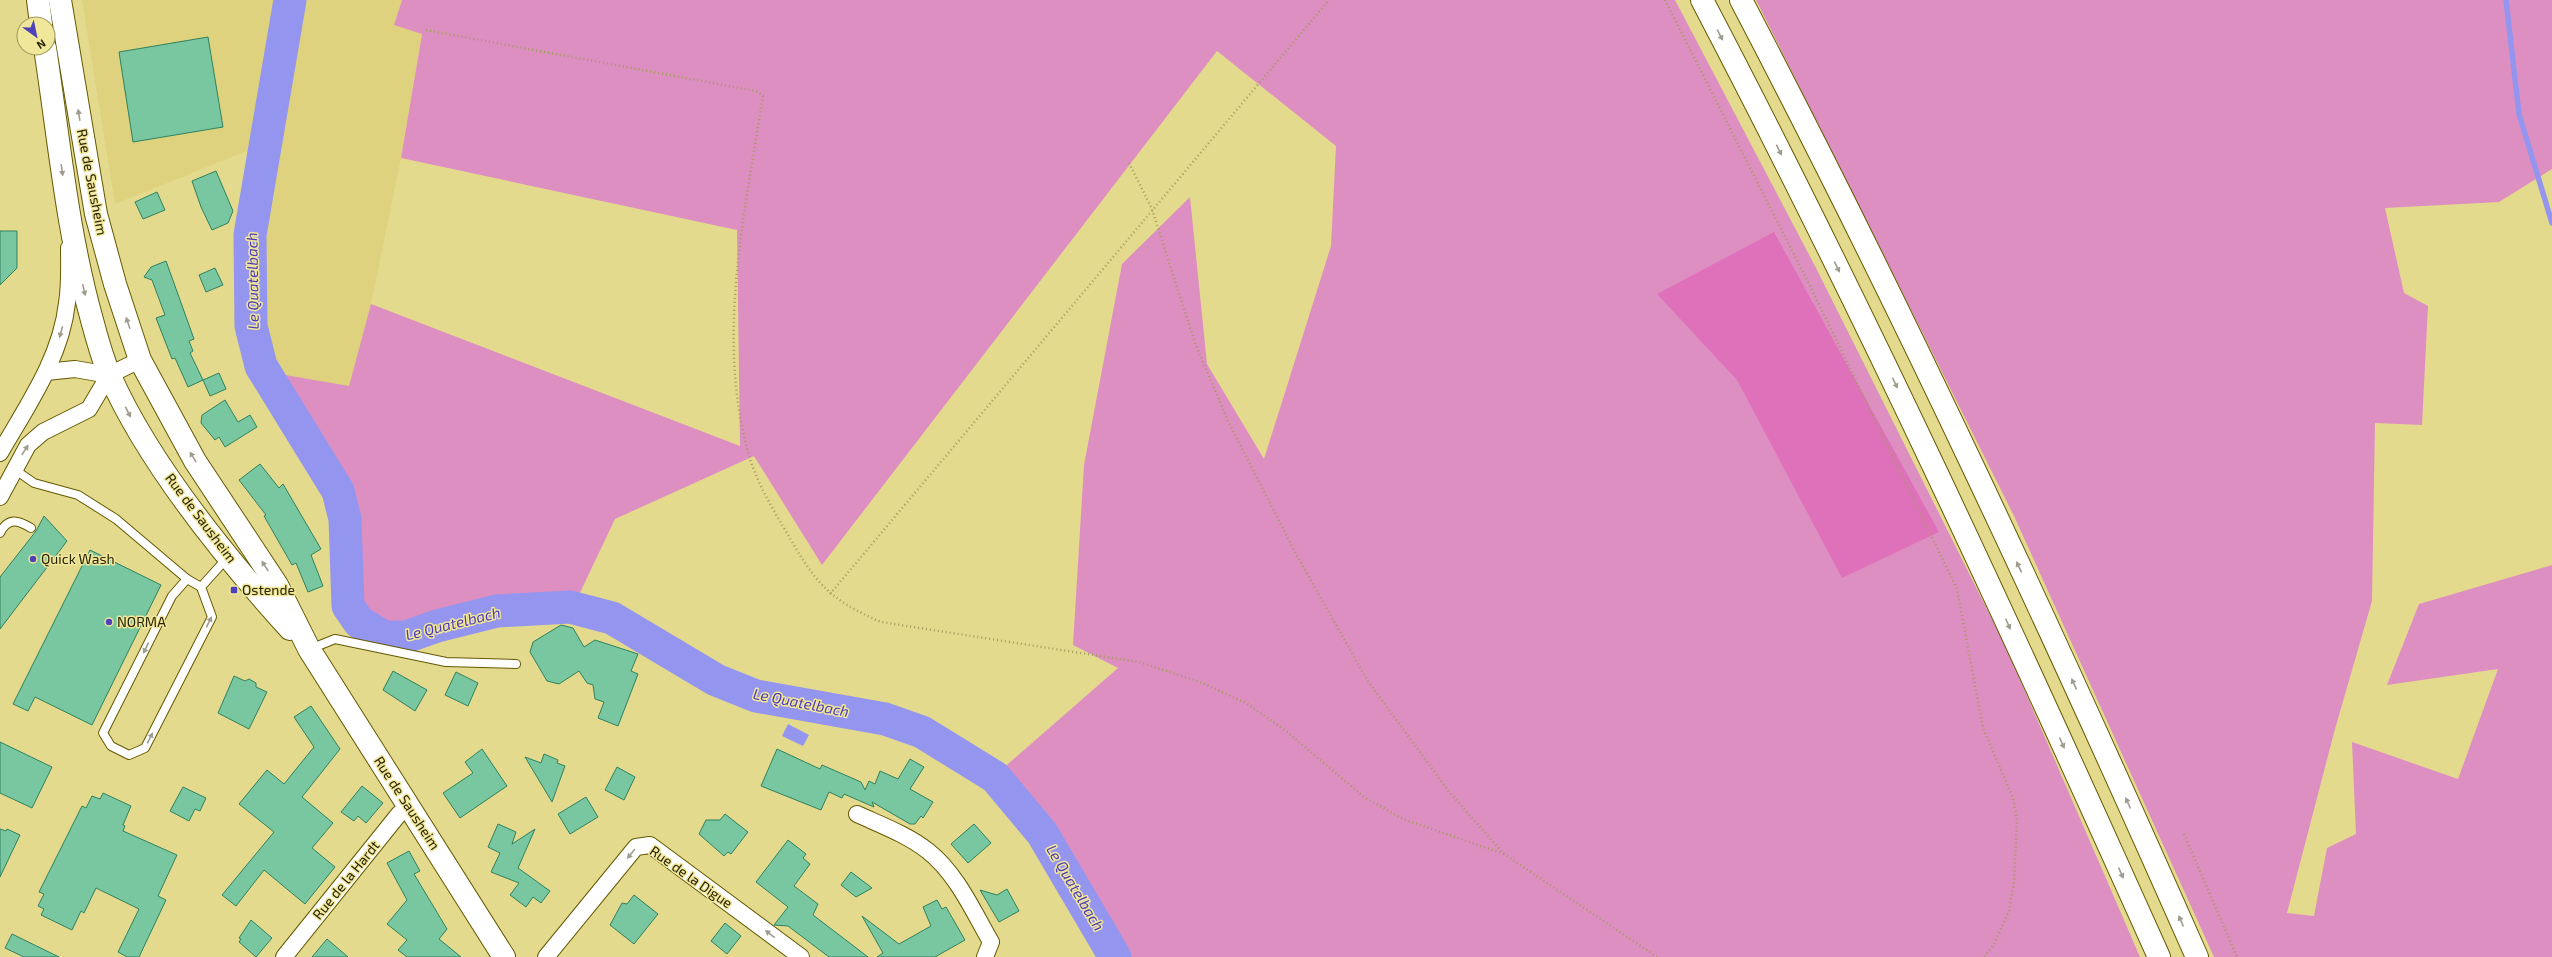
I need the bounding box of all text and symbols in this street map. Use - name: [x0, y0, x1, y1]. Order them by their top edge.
- north arrow: [16, 16, 56, 56]
- one-way arrow: [1717, 29, 1723, 40]
- text: N: [35, 37, 49, 52]
- one-way arrow: [76, 109, 82, 121]
- street label: Rue de Sausheim: [74, 127, 111, 237]
- one-way arrow: [1776, 144, 1782, 156]
- one-way arrow: [59, 164, 65, 176]
- water label: Le Quatelbach: [242, 232, 263, 330]
- one-way arrow: [1834, 261, 1840, 272]
- one-way arrow: [81, 284, 87, 296]
- one-way arrow: [124, 316, 130, 328]
- one-way arrow: [57, 326, 63, 339]
- one-way arrow: [1892, 377, 1898, 389]
- one-way arrow: [124, 406, 131, 417]
- one-way arrow: [21, 445, 29, 455]
- one-way arrow: [189, 452, 197, 462]
- street label: Rue de Sausheim: [162, 469, 241, 566]
- place label: Quick Wash: [41, 550, 115, 567]
- marker: Quick Wash: [28, 554, 38, 564]
- one-way arrow: [261, 560, 268, 572]
- one-way arrow: [2016, 561, 2022, 572]
- place label: Ostende: [242, 581, 295, 598]
- marker: Ostende: [229, 585, 239, 595]
- water label: Le Quatelbach: [403, 603, 502, 644]
- place label: NORMA: [117, 613, 166, 630]
- marker: NORMA: [104, 617, 114, 627]
- one-way arrow: [206, 617, 212, 628]
- one-way arrow: [2006, 619, 2012, 631]
- one-way arrow: [143, 642, 149, 654]
- one-way arrow: [2071, 679, 2077, 690]
- water label: Le Quatelbach: [752, 684, 851, 721]
- one-way arrow: [147, 732, 153, 744]
- one-way arrow: [2059, 737, 2065, 748]
- street label: Rue de Sausheim: [371, 753, 444, 853]
- one-way arrow: [2125, 796, 2131, 808]
- street label: Rue de la Hardt: [309, 837, 383, 923]
- water label: Le Quatelbach: [1042, 841, 1109, 934]
- street label: Rue de la Digue: [647, 842, 736, 911]
- one-way arrow: [626, 848, 635, 859]
- one-way arrow: [2118, 868, 2124, 879]
- one-way arrow: [2178, 916, 2184, 927]
- one-way arrow: [764, 929, 775, 938]

